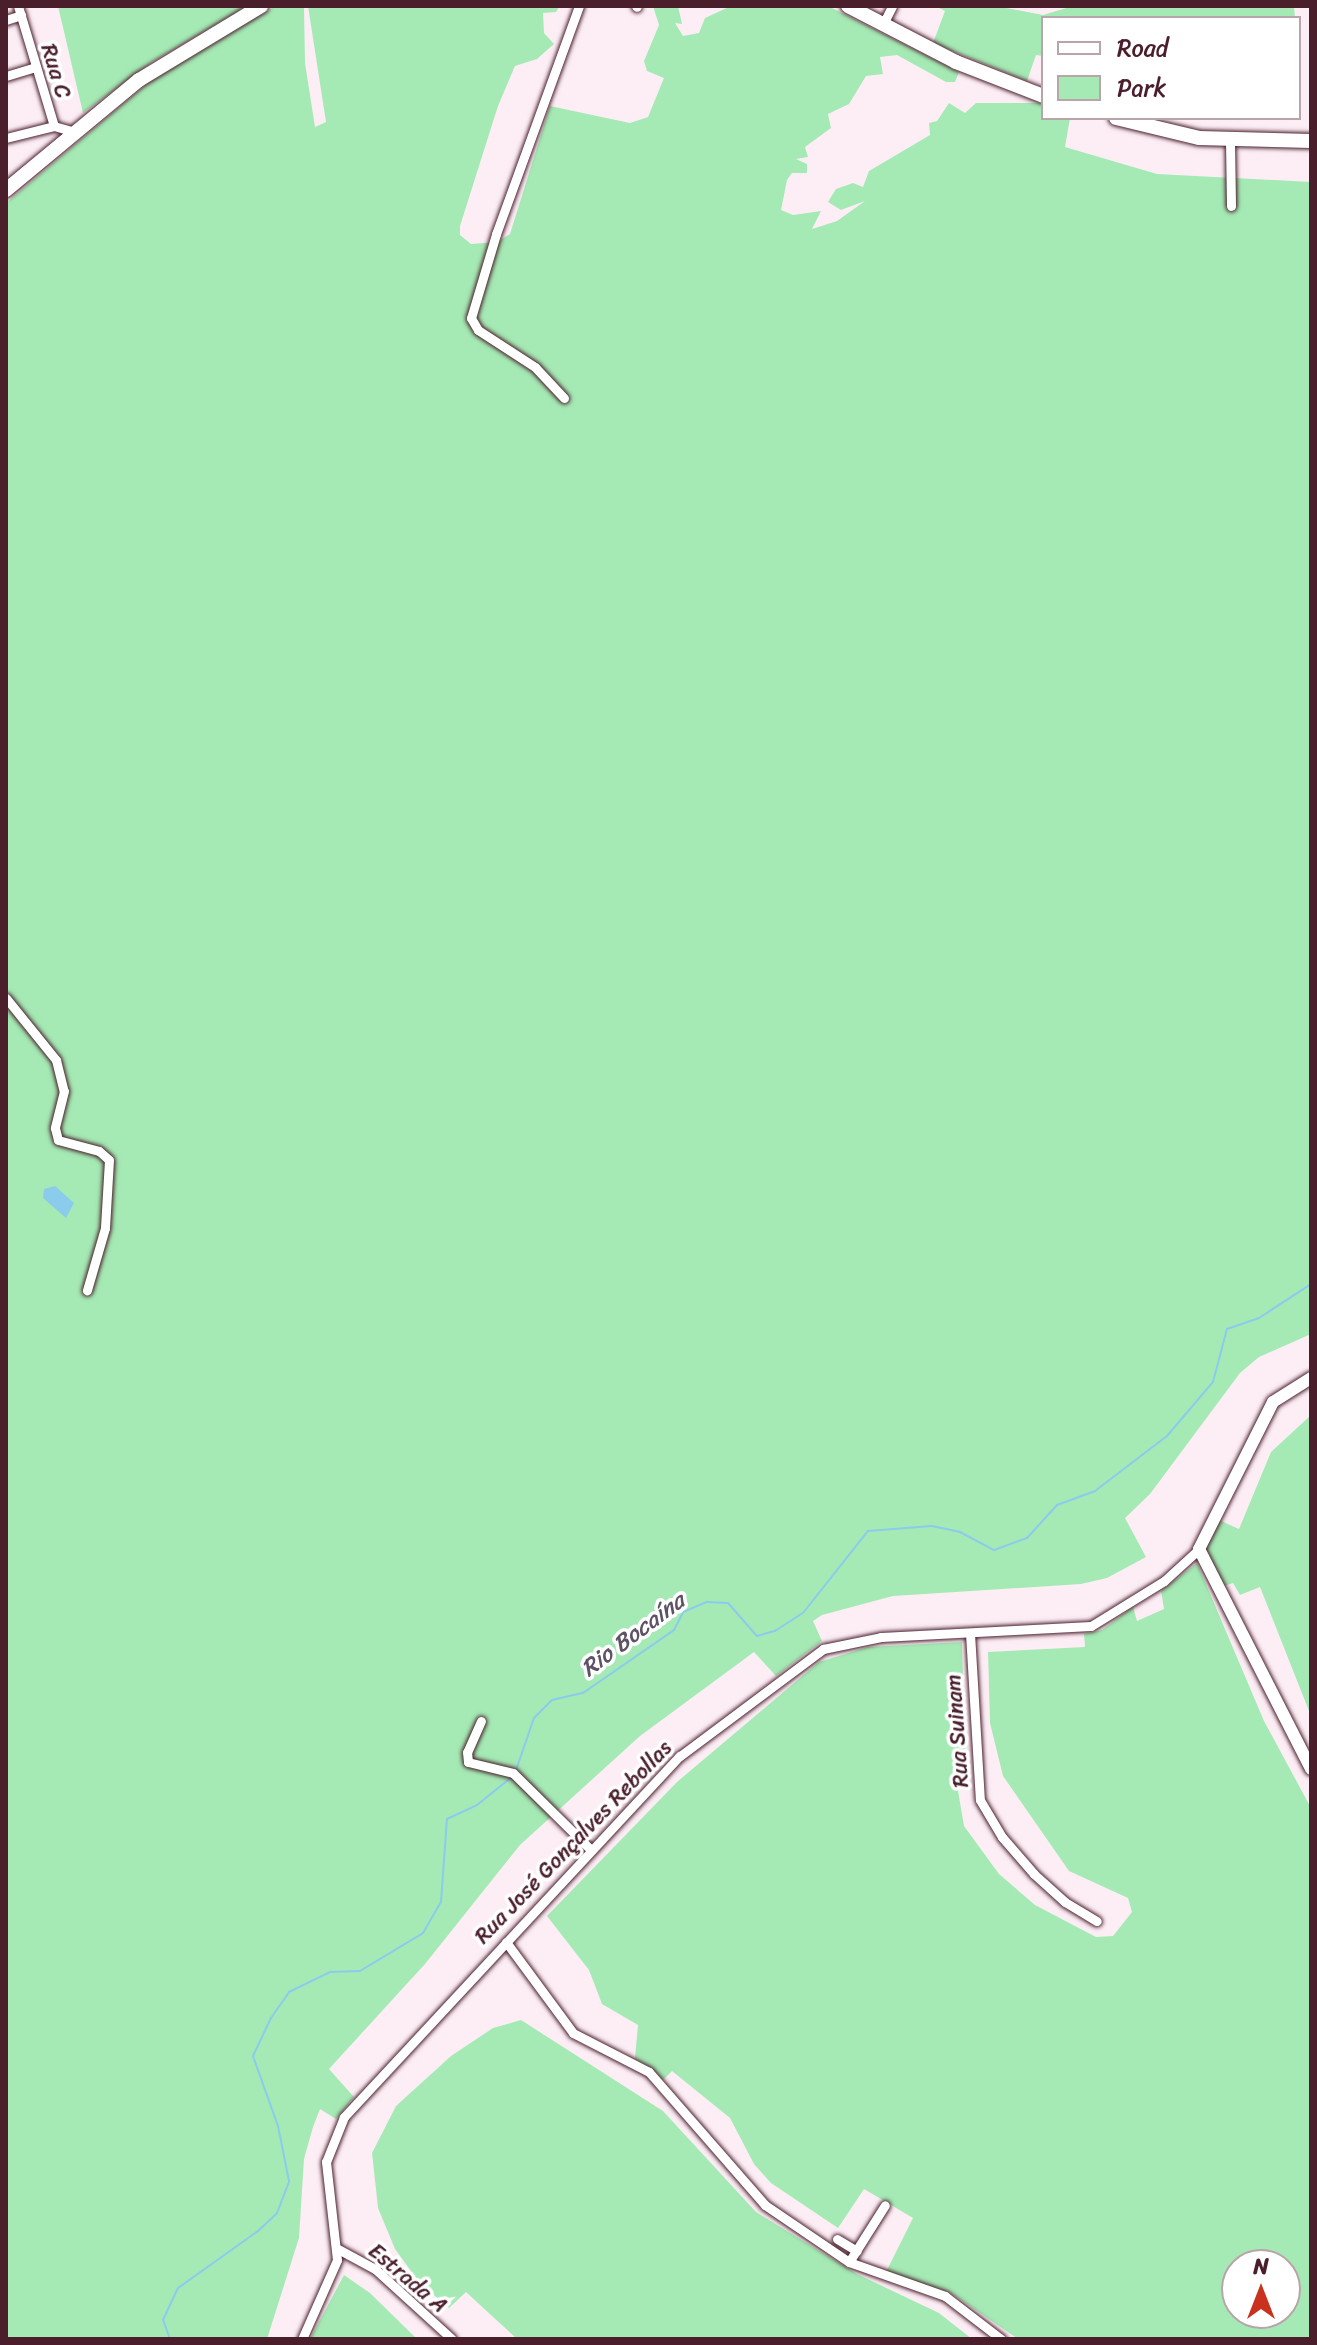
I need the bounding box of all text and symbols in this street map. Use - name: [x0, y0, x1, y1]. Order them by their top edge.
- legend: [1041, 16, 1301, 120]
- text: Road: [1117, 27, 1168, 69]
- street label: Rua C: [35, 41, 77, 101]
- text: Park: [1117, 67, 1166, 109]
- water label: Rio Bocaína: [575, 1587, 691, 1683]
- street label: Rua Suinam: [940, 1674, 974, 1788]
- street label: Rua José Gonçalves Rebollas: [468, 1734, 678, 1950]
- street label: Estrada A: [363, 2237, 453, 2319]
- text: N: [1253, 2247, 1269, 2286]
- north arrow: [1221, 2249, 1301, 2329]

